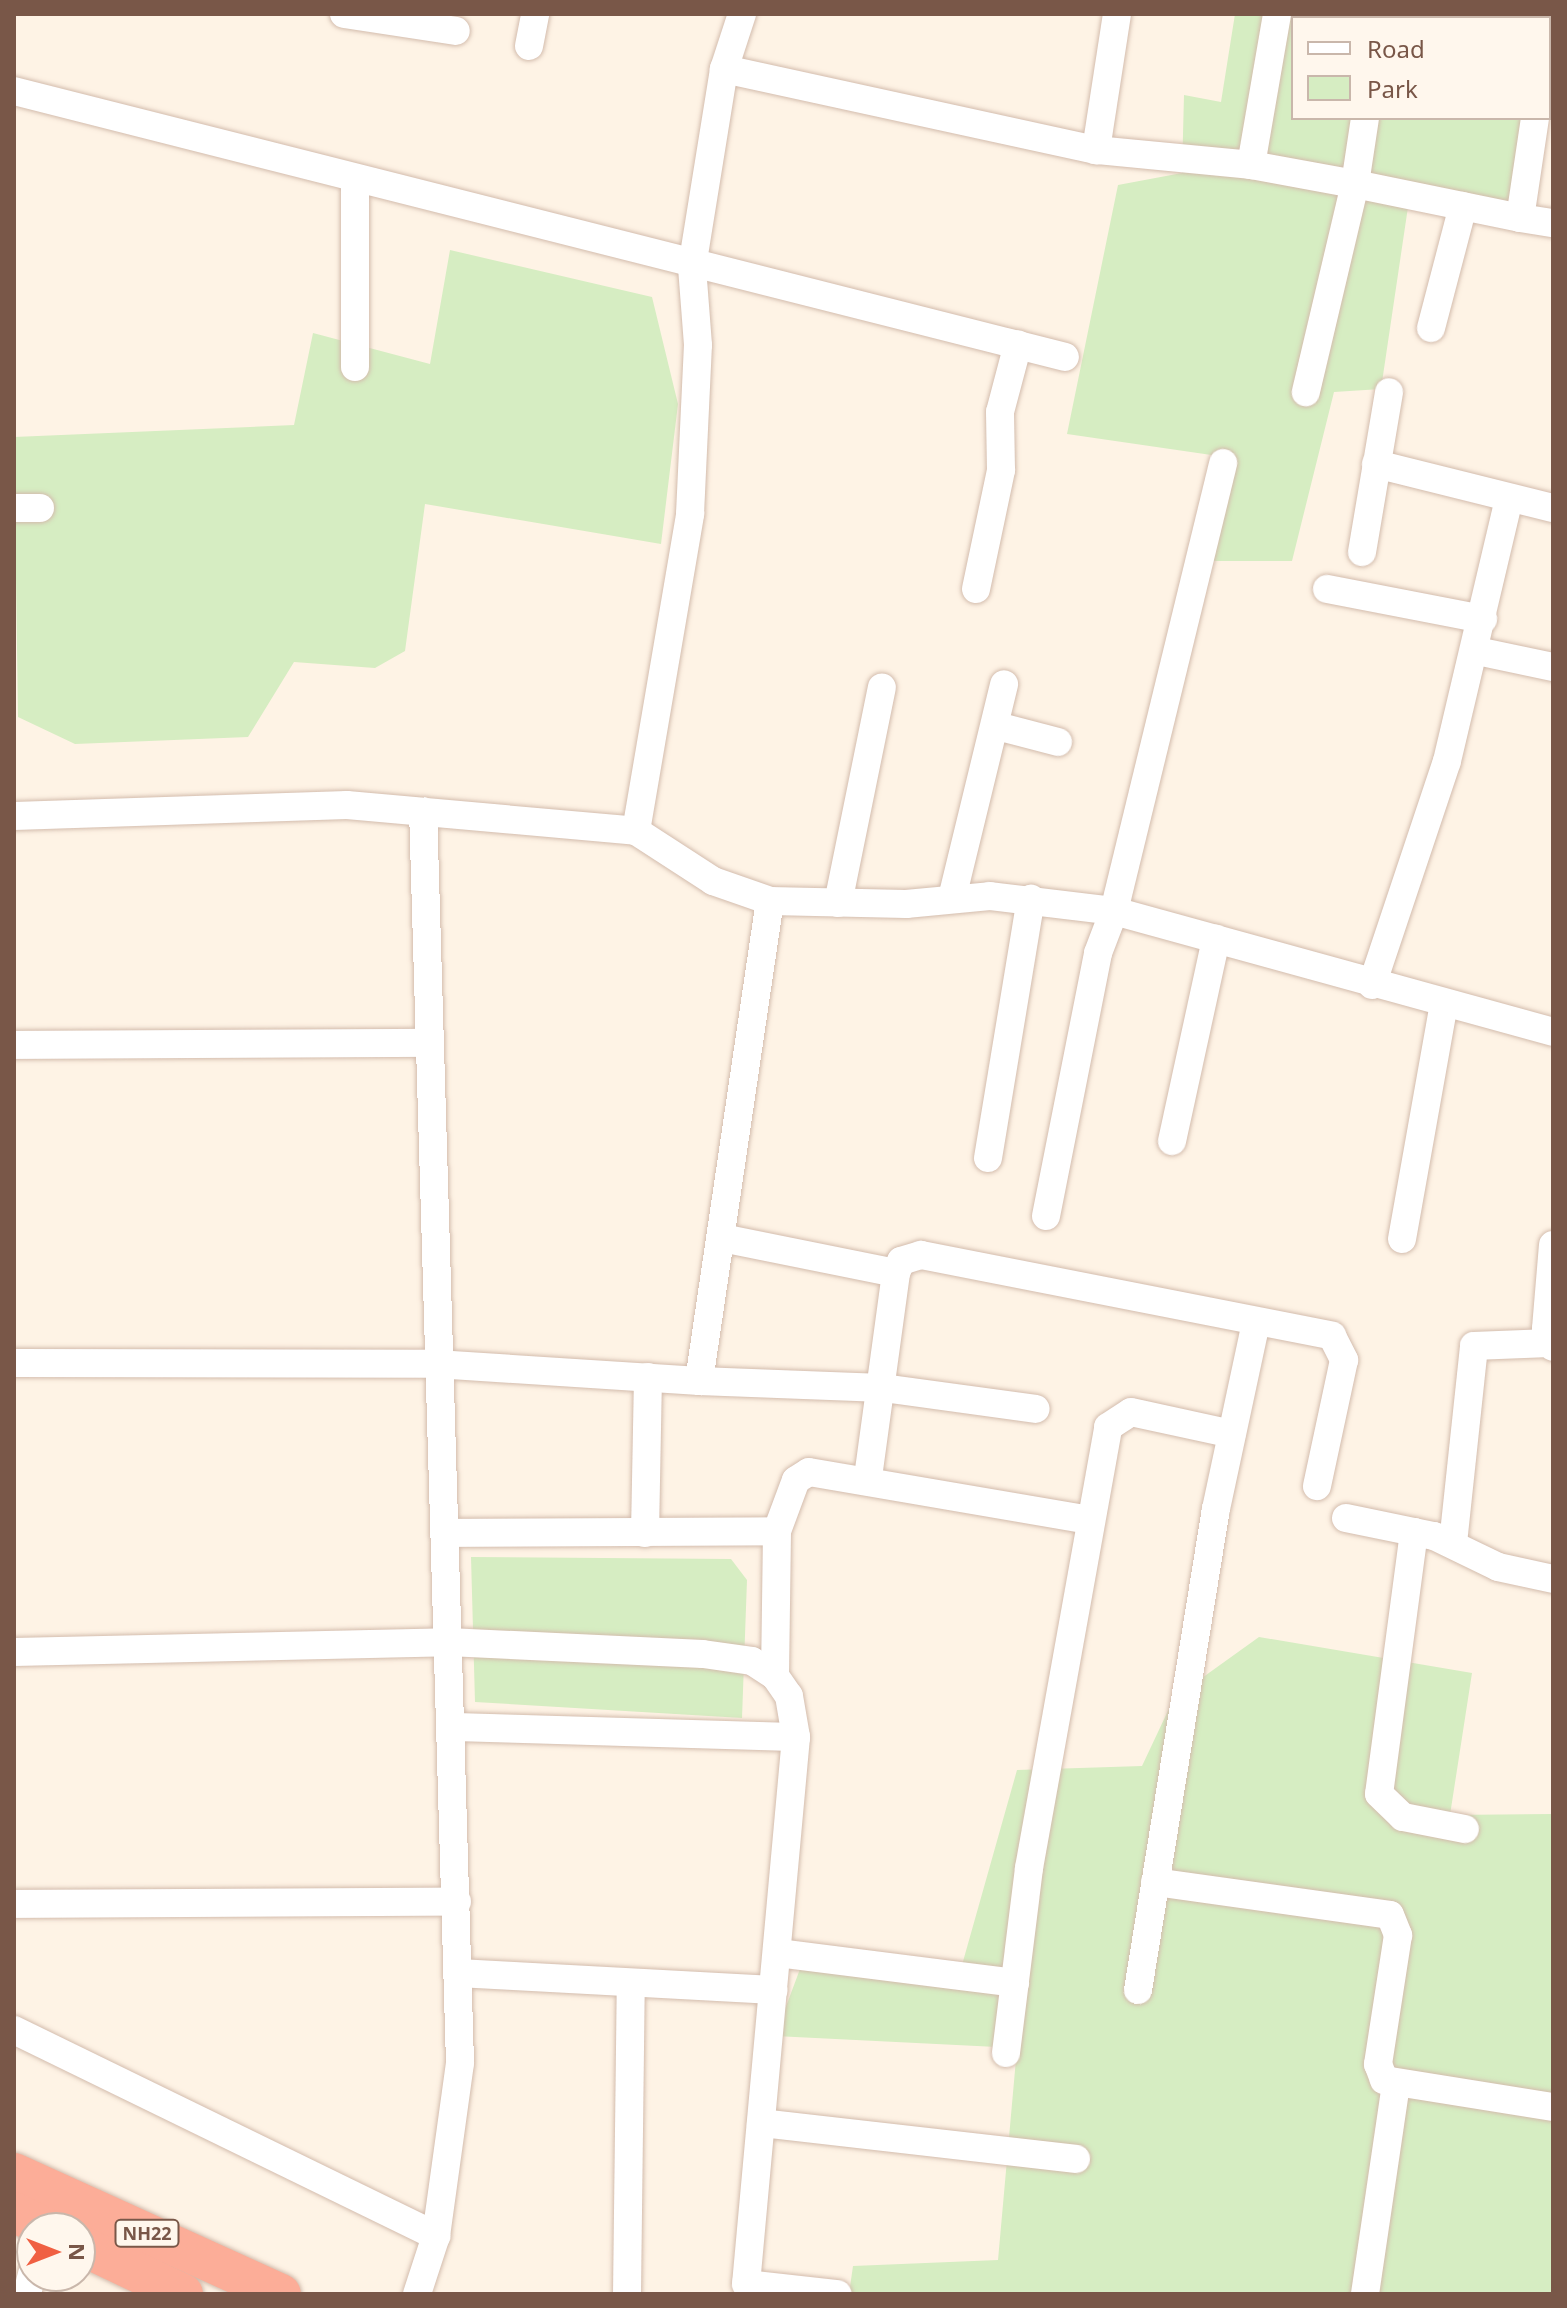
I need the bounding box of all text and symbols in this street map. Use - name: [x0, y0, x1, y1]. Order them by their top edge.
- legend: [1291, 16, 1551, 120]
- text: Road: [1367, 32, 1425, 65]
- text: Park: [1367, 72, 1418, 105]
- north arrow: [16, 2212, 96, 2292]
- road number: NH22: [113, 2219, 181, 2247]
- text: N: [63, 2243, 93, 2261]

